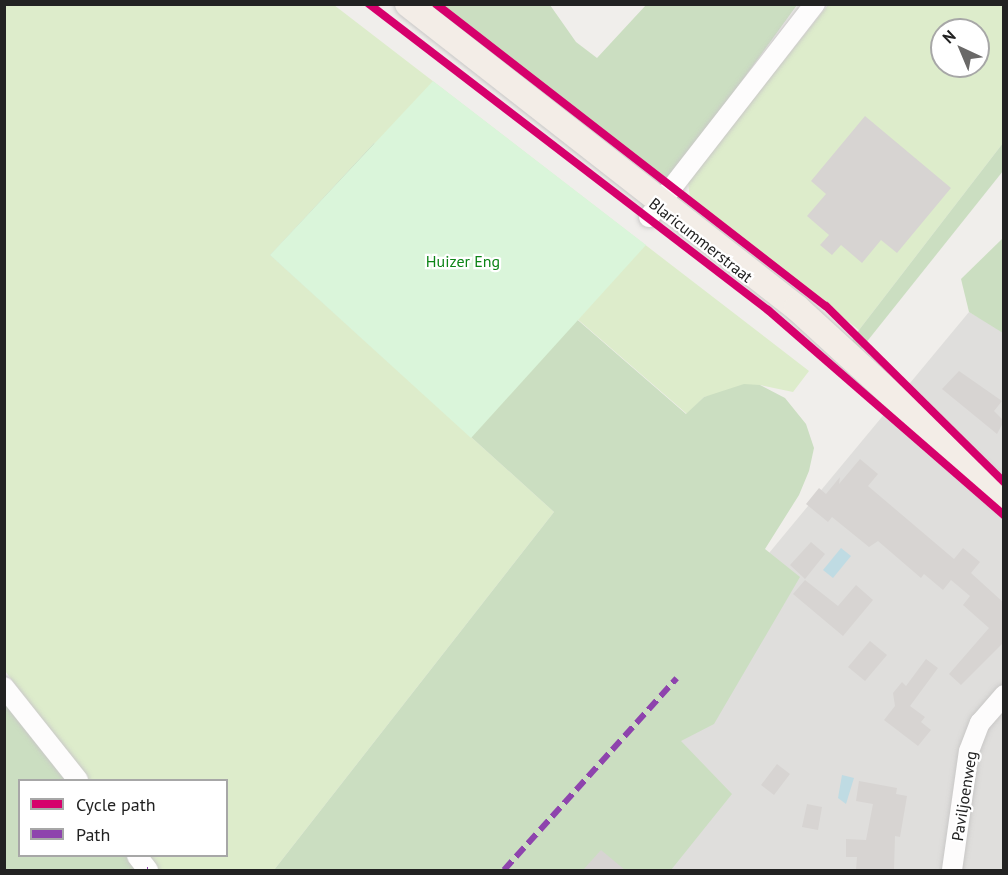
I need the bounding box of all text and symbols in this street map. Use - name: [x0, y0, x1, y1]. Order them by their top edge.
- north arrow: [930, 18, 990, 78]
- text: N: [938, 26, 960, 47]
- street label: Blaricummerstraat: [645, 194, 757, 286]
- park label: Huizer Eng: [426, 251, 500, 271]
- street label: Paviljoenweg: [947, 750, 981, 842]
- legend: [18, 779, 228, 857]
- text: Cycle path: [76, 793, 156, 816]
- text: Path: [76, 823, 110, 846]

